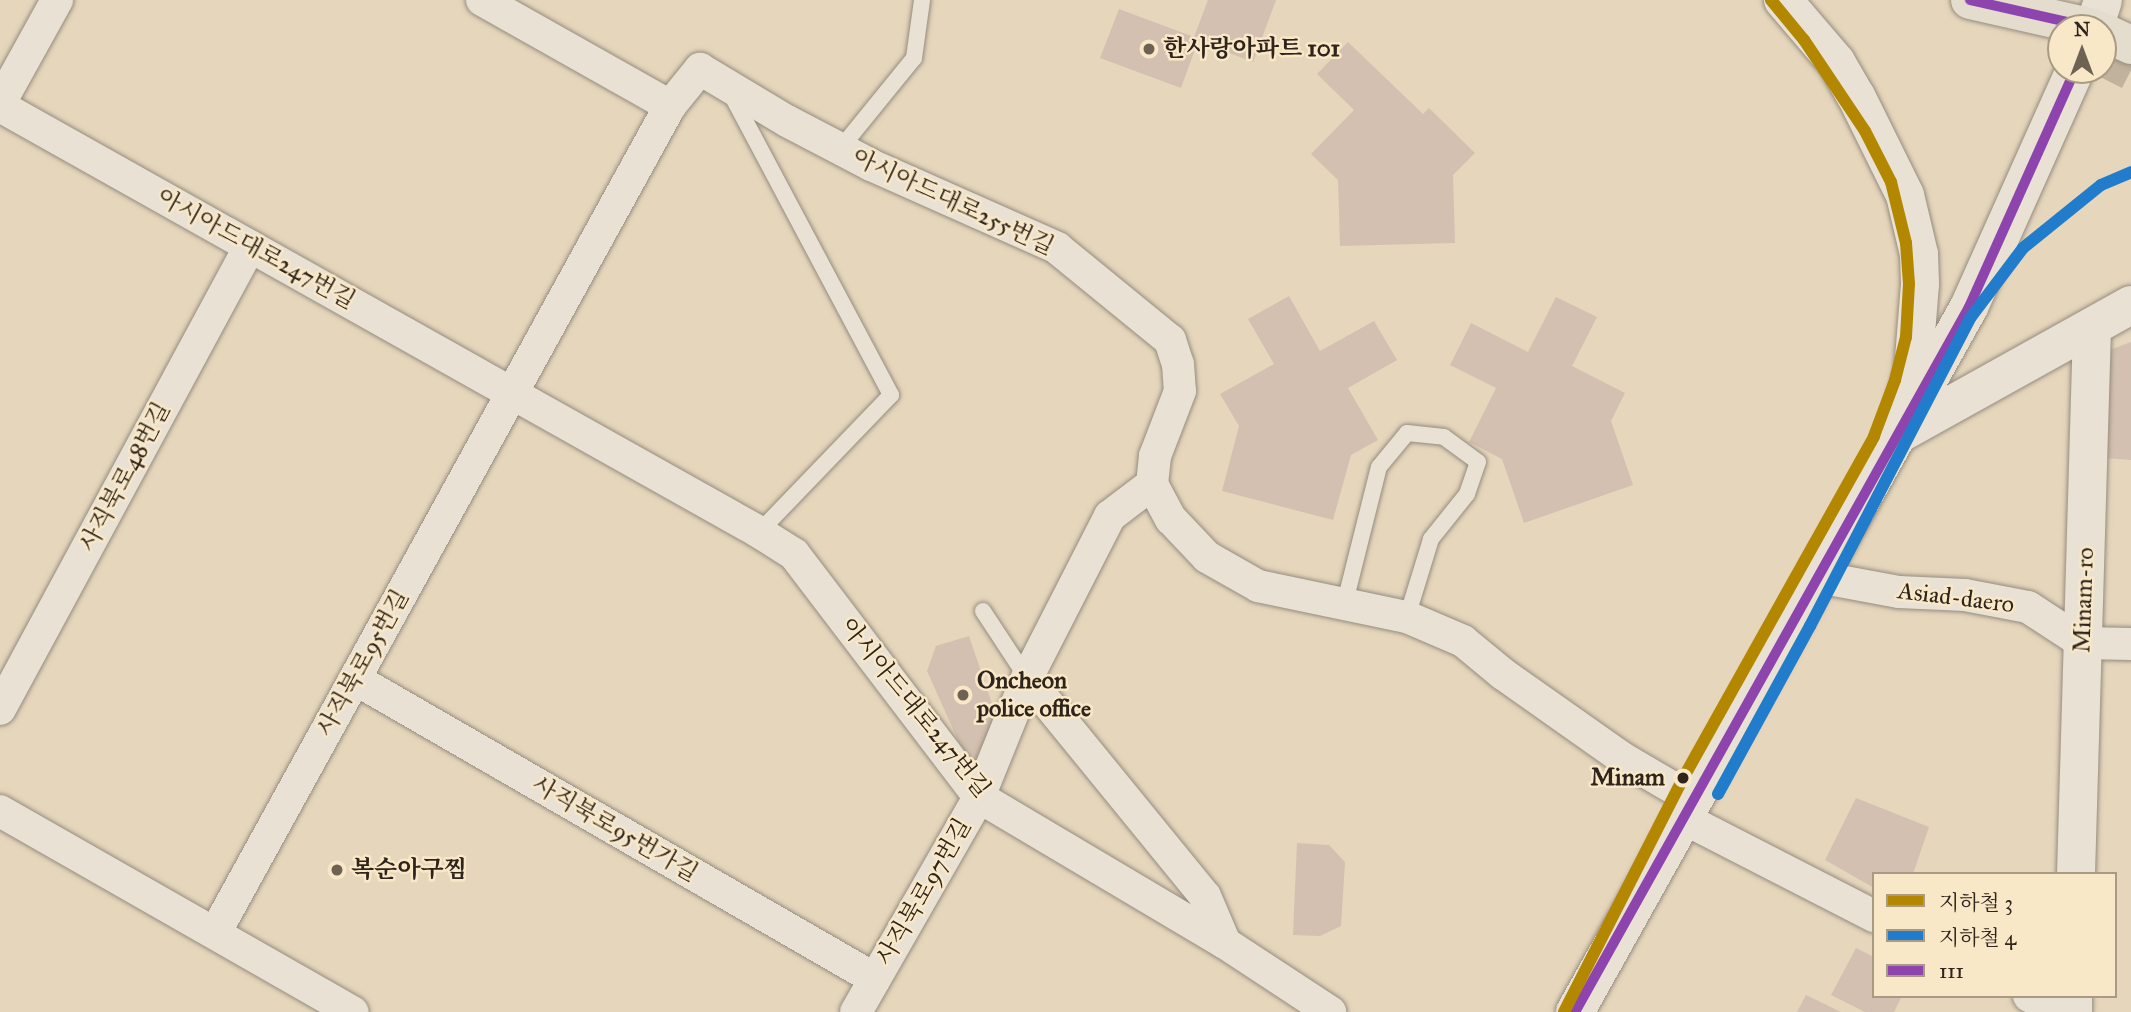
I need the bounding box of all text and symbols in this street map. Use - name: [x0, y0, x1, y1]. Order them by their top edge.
- north arrow: [2047, 14, 2117, 84]
- text: N: [2074, 18, 2090, 41]
- place label: 한사랑아파트 101: [1163, 35, 1340, 63]
- marker: 한사랑아파트 101: [1141, 41, 1157, 57]
- street label: 아시아드대로255번길: [847, 143, 1059, 261]
- street label: 아시아드대로247번길: [152, 182, 360, 316]
- street label: 사직북로48번길: [73, 397, 177, 557]
- street label: Minam-ro: [2068, 547, 2100, 653]
- street label: Asiad-daero: [1896, 577, 2016, 619]
- street label: 사직북로95번길: [311, 585, 415, 741]
- street label: 아시아드대로247번길: [834, 613, 996, 803]
- place label: Oncheon police office: [977, 667, 1091, 723]
- marker: Oncheon police office: [955, 687, 971, 703]
- place label: Minam: [1590, 764, 1665, 792]
- marker: Minam: [1671, 766, 1695, 790]
- street label: 사직북로95번가길: [527, 770, 703, 888]
- street label: 사직북로97번길: [870, 813, 978, 971]
- place label: 복순아구찜: [351, 856, 467, 884]
- marker: 복순아구찜: [329, 862, 345, 878]
- legend: [1872, 872, 2117, 998]
- text: 지하철 3: [1939, 890, 2013, 916]
- text: 지하철 4: [1939, 925, 2016, 951]
- text: 111: [1939, 958, 1964, 984]

